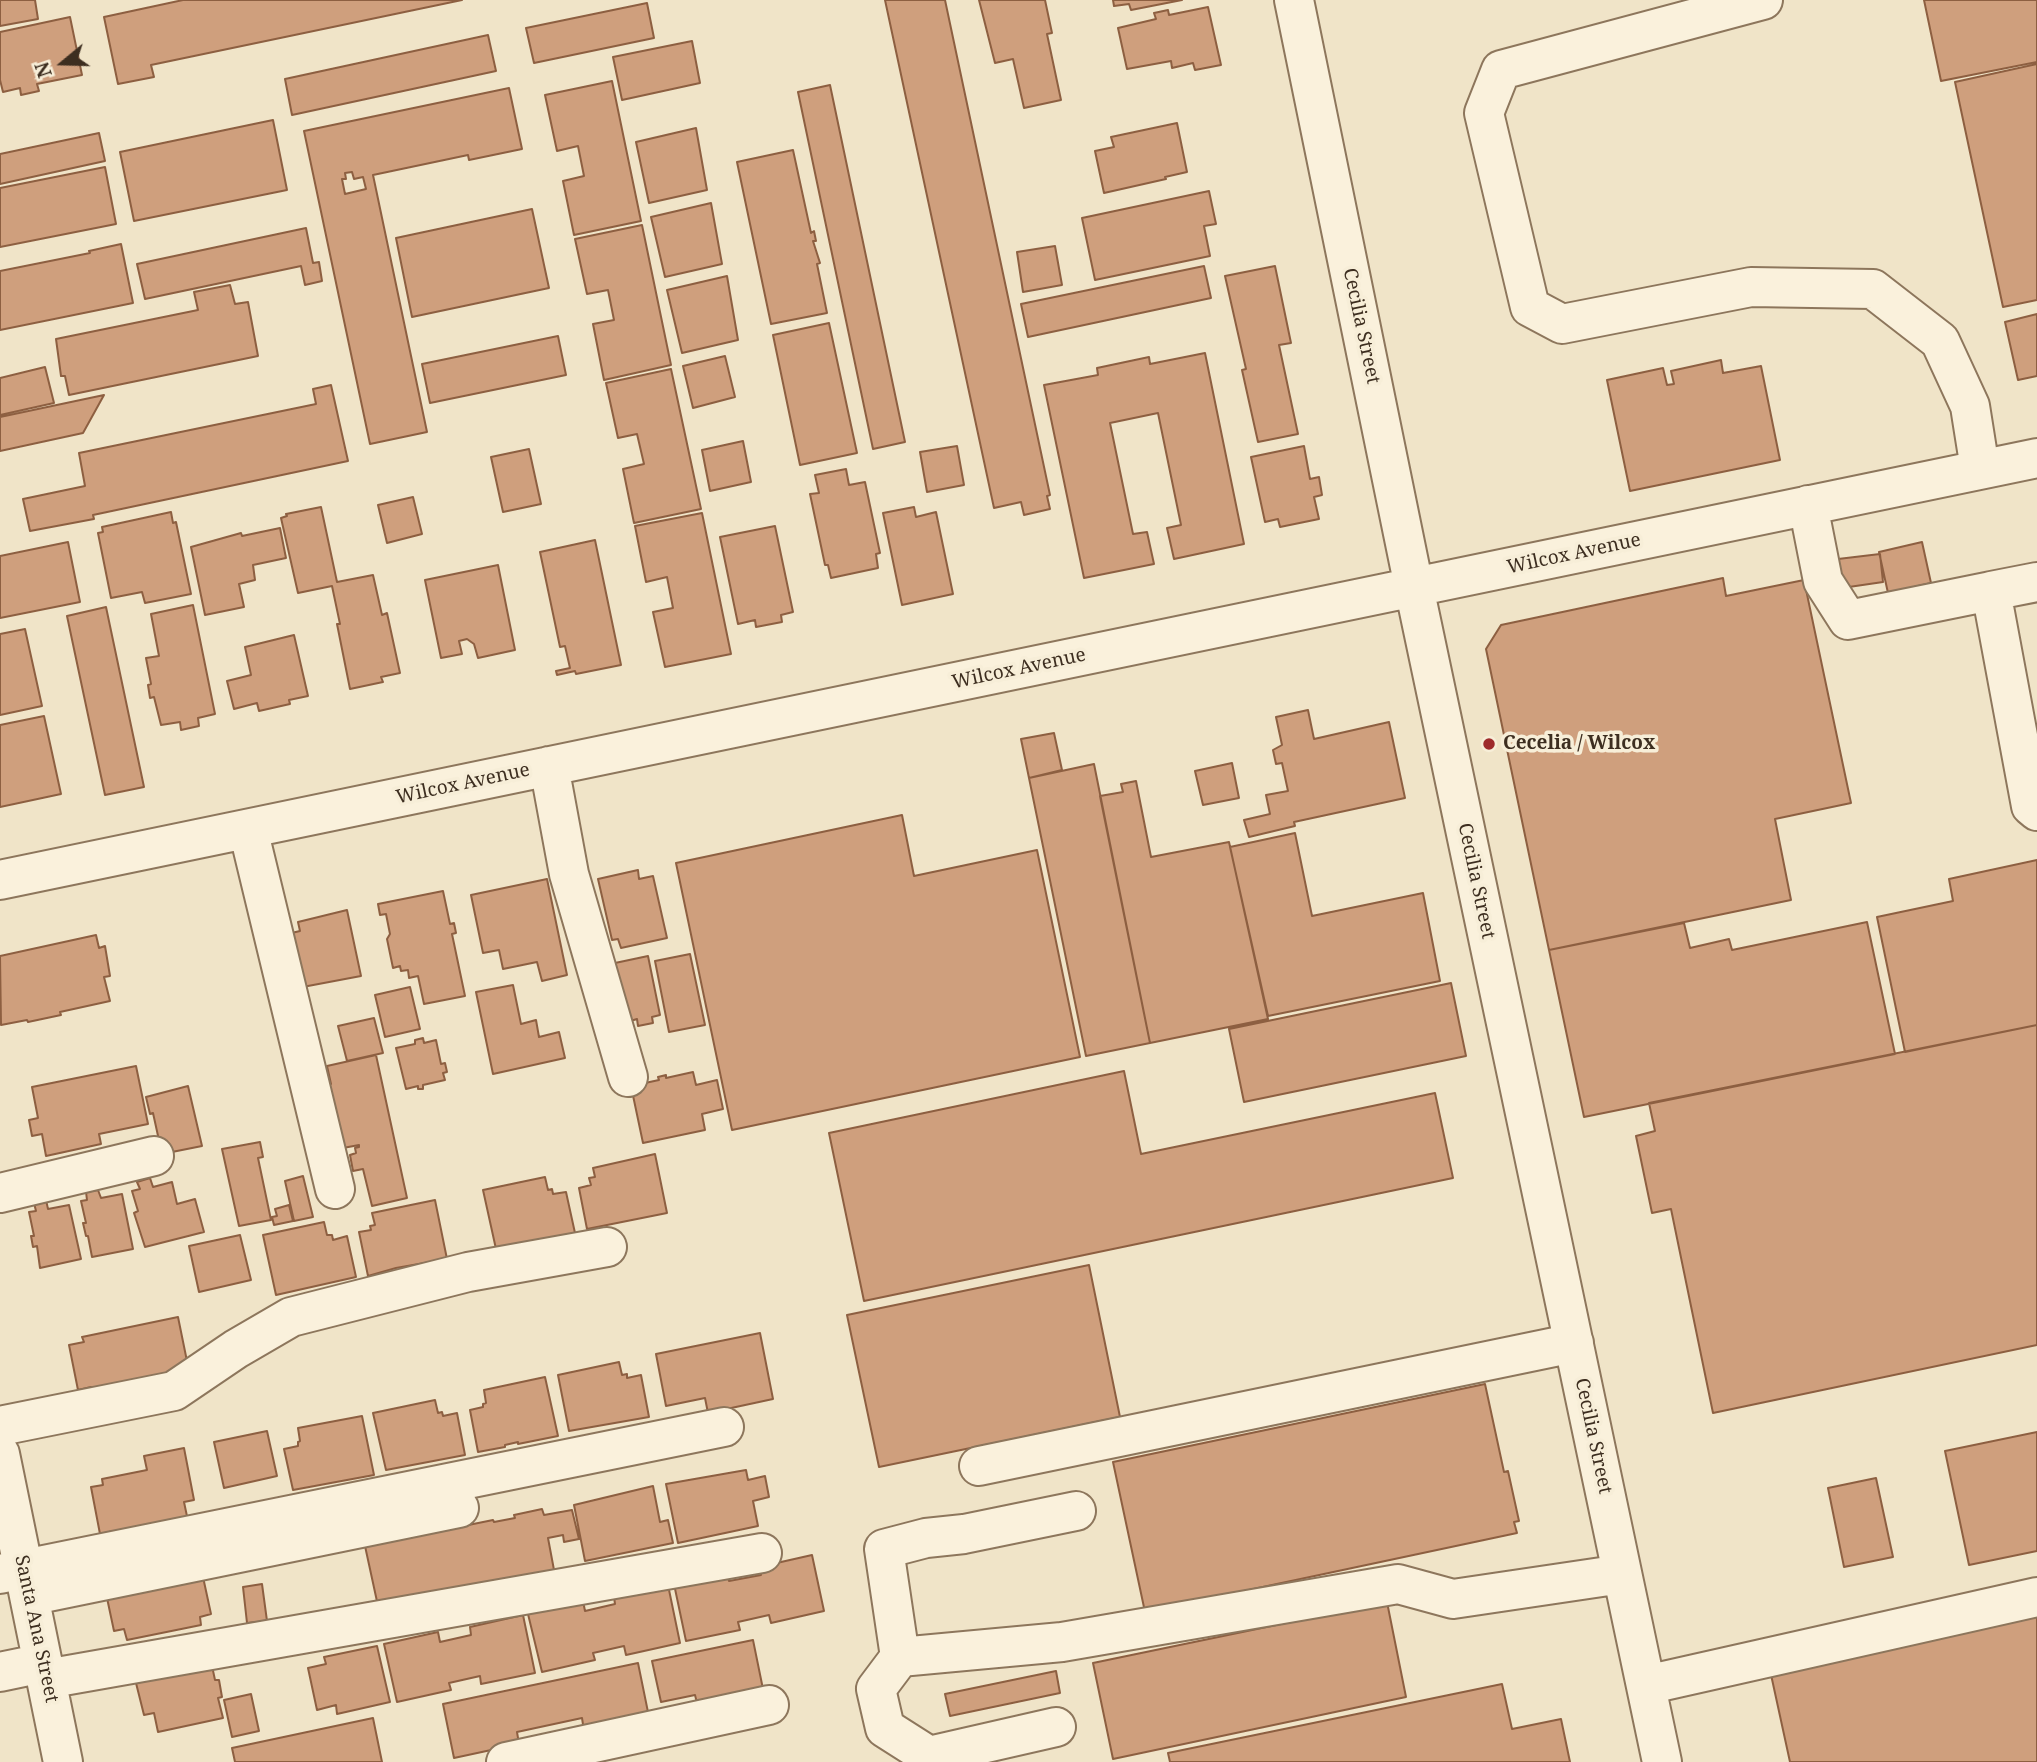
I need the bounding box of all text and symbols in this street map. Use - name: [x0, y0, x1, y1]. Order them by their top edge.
- north arrow: [28, 28, 98, 98]
- text: N: [28, 59, 58, 81]
- street label: Cecilia Street: [1338, 266, 1384, 386]
- street label: Wilcox Avenue: [1505, 529, 1643, 579]
- street label: Wilcox Avenue: [950, 644, 1088, 694]
- place label: Cecelia / Wilcox: [1503, 733, 1655, 755]
- marker: Cecelia / Wilcox: [1481, 736, 1497, 752]
- street label: Wilcox Avenue: [394, 759, 532, 809]
- street label: Cecilia Street: [1453, 821, 1499, 941]
- street label: Cecilia Street: [1570, 1376, 1616, 1496]
- street label: Santa Ana Street: [9, 1553, 63, 1705]

